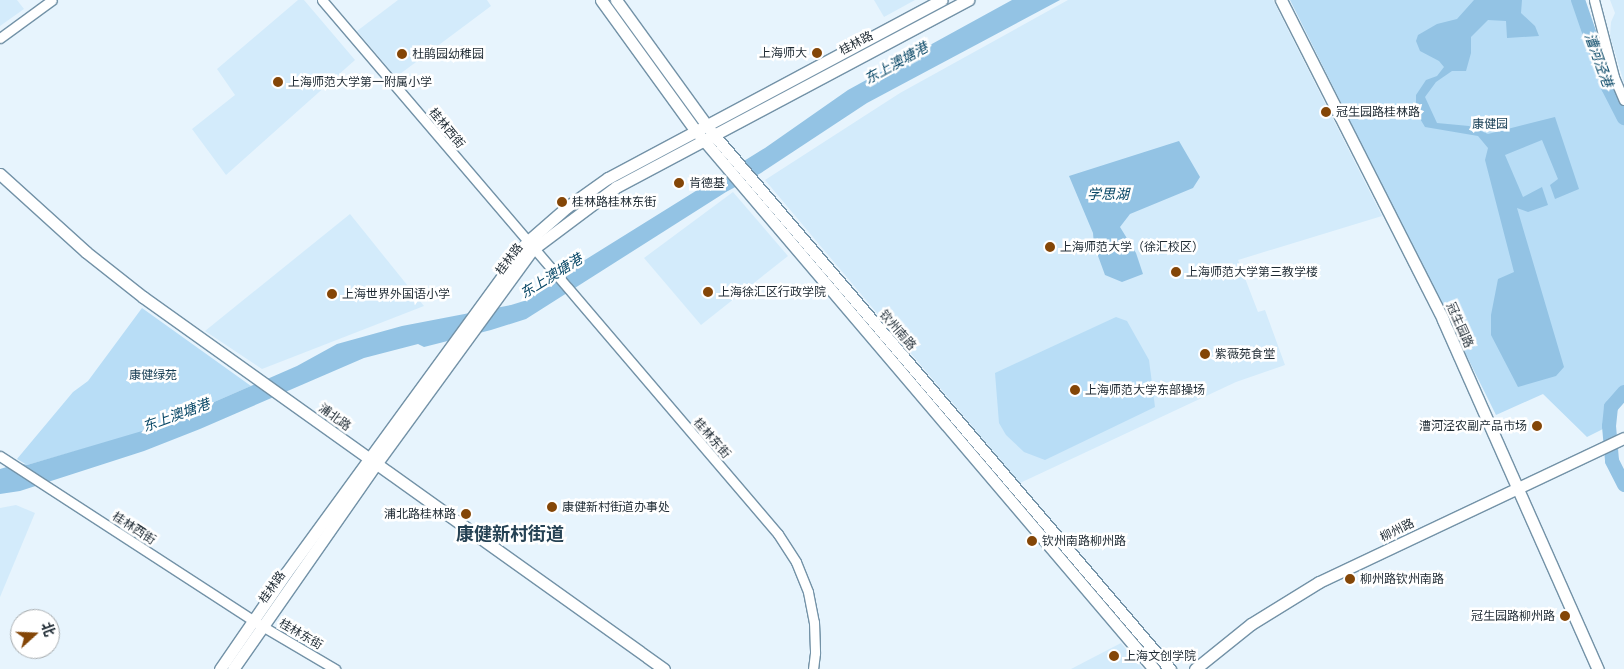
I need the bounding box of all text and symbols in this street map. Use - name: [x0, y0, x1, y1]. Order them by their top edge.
- street label: 桂林路: [837, 28, 875, 58]
- water label: 漕河泾港: [1582, 31, 1616, 89]
- water label: 东上澳塘港: [861, 39, 931, 87]
- place label: 上海师大: [759, 46, 807, 60]
- place label: 杜鹃园幼稚园: [412, 47, 484, 61]
- marker: 上海师大: [811, 47, 823, 59]
- marker: 杜鹃园幼稚园: [396, 48, 408, 60]
- place label: 上海师范大学第一附属小学: [288, 75, 432, 89]
- marker: 上海师范大学第一附属小学: [272, 76, 284, 88]
- street label: 桂林西街: [426, 105, 468, 151]
- place label: 冠生园路桂林路: [1336, 105, 1420, 119]
- marker: 冠生园路桂林路: [1320, 106, 1332, 118]
- park label: 康健园: [1472, 117, 1508, 131]
- place label: 肯德基: [689, 176, 725, 190]
- marker: 肯德基: [673, 177, 685, 189]
- water label: 学思湖: [1087, 186, 1129, 202]
- place label: 桂林路桂林东街: [572, 195, 656, 209]
- marker: 桂林路桂林东街: [556, 196, 568, 208]
- street label: 桂林路: [492, 240, 526, 278]
- place label: 上海师范大学（徐汇校区）: [1060, 240, 1204, 254]
- marker: 上海师范大学（徐汇校区）: [1044, 241, 1056, 253]
- water label: 东上澳塘港: [517, 250, 585, 302]
- place label: 上海师范大学第三教学楼: [1186, 265, 1318, 279]
- marker: 上海师范大学第三教学楼: [1170, 266, 1182, 278]
- place label: 上海徐汇区行政学院: [718, 285, 826, 299]
- marker: 上海徐汇区行政学院: [702, 286, 714, 298]
- place label: 上海世界外国语小学: [342, 287, 450, 301]
- marker: 上海世界外国语小学: [326, 288, 338, 300]
- street label: 冠生园路: [1444, 300, 1476, 350]
- street label: 钦州南路: [877, 307, 919, 353]
- place label: 紫薇苑食堂: [1215, 347, 1275, 361]
- marker: 紫薇苑食堂: [1199, 348, 1211, 360]
- park label: 康健绿苑: [129, 368, 177, 382]
- place label: 上海师范大学东部操场: [1085, 383, 1205, 397]
- marker: 上海师范大学东部操场: [1069, 384, 1081, 396]
- water label: 东上澳塘港: [140, 395, 212, 435]
- street label: 浦北路: [316, 401, 354, 433]
- street label: 桂林东街: [691, 415, 733, 461]
- place label: 漕河泾农副产品市场: [1419, 419, 1527, 433]
- marker: 漕河泾农副产品市场: [1531, 420, 1543, 432]
- place label: 康健新村街道办事处: [562, 500, 670, 514]
- marker: 康健新村街道办事处: [546, 501, 558, 513]
- place label: 浦北路桂林路: [384, 507, 456, 521]
- marker: 浦北路桂林路: [460, 508, 472, 520]
- street label: 桂林西街: [110, 509, 158, 547]
- street label: 柳州路: [1378, 516, 1416, 544]
- district label: 康健新村街道: [456, 523, 564, 545]
- place label: 钦州南路柳州路: [1042, 534, 1126, 548]
- marker: 钦州南路柳州路: [1026, 535, 1038, 547]
- street label: 桂林路: [256, 568, 288, 606]
- place label: 柳州路钦州南路: [1360, 572, 1444, 586]
- marker: 柳州路钦州南路: [1344, 573, 1356, 585]
- north arrow: [10, 609, 60, 659]
- place label: 冠生园路柳州路: [1471, 609, 1555, 623]
- marker: 冠生园路柳州路: [1559, 610, 1571, 622]
- street label: 桂林东街: [277, 616, 325, 652]
- text: 北: [38, 620, 59, 639]
- place label: 上海文创学院: [1124, 649, 1196, 663]
- marker: 上海文创学院: [1108, 650, 1120, 662]

